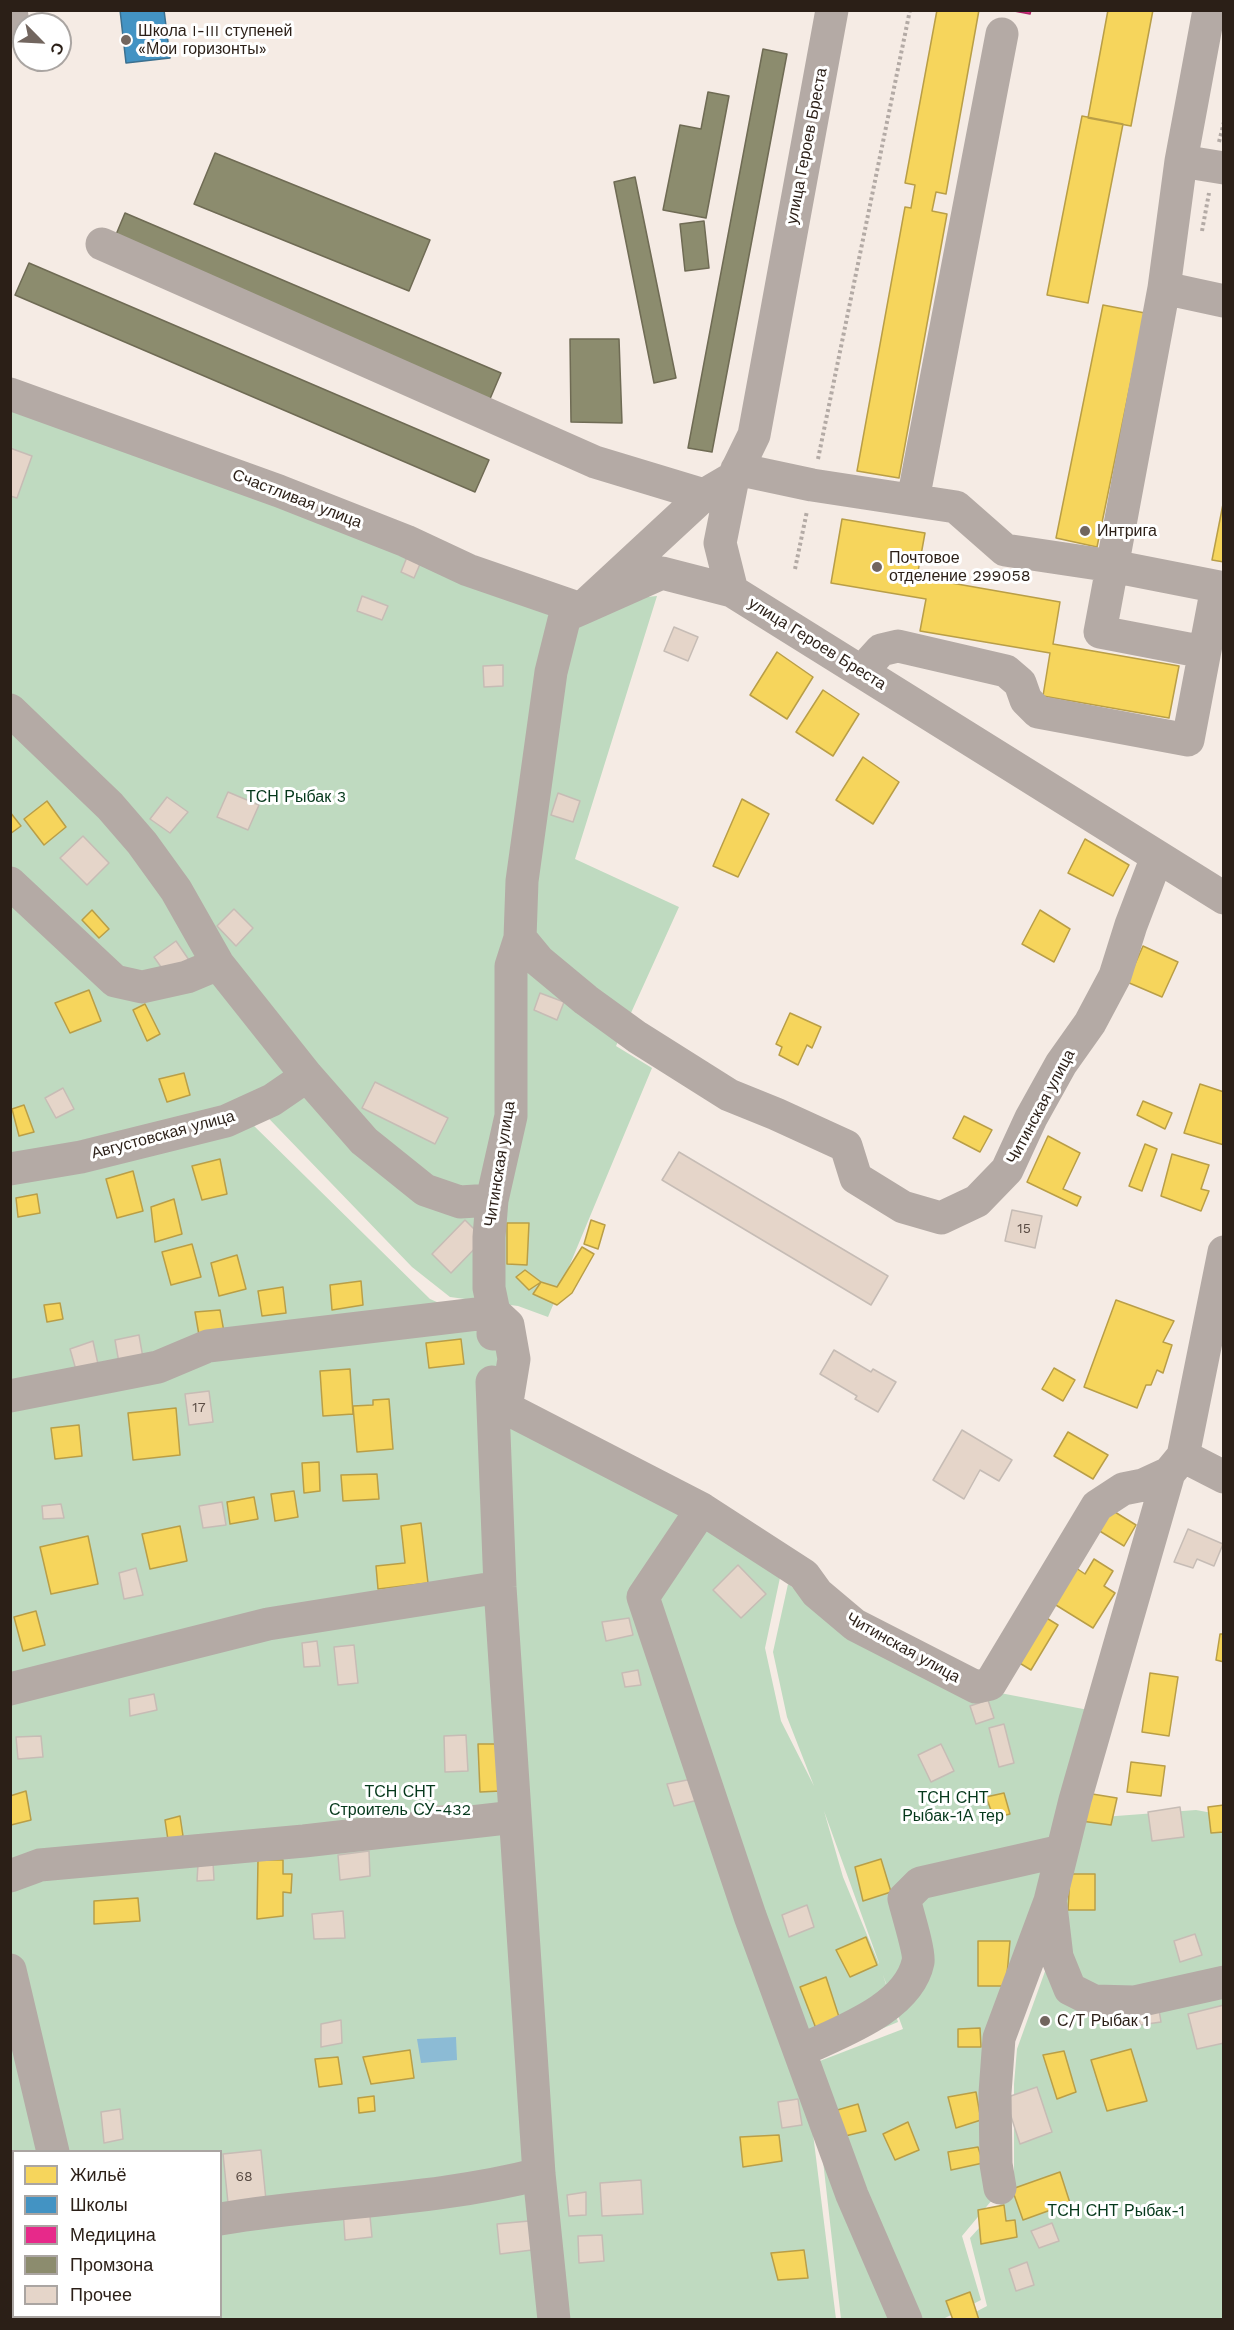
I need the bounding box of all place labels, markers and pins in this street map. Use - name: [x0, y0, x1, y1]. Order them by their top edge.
- place label: Школа I-III ступеней «Мои горизонты»: [138, 21, 292, 59]
- marker: Школа I-III ступеней «Мои горизонты»: [119, 33, 133, 47]
- place label: Интрига: [1097, 521, 1157, 541]
- marker: Интрига: [1078, 524, 1092, 538]
- place label: Почтовое отделение 299058: [889, 548, 1031, 586]
- marker: Почтовое отделение 299058: [870, 560, 884, 574]
- place label: С/Т Рыбак 1: [1057, 2011, 1149, 2031]
- marker: С/Т Рыбак 1: [1038, 2014, 1052, 2028]

